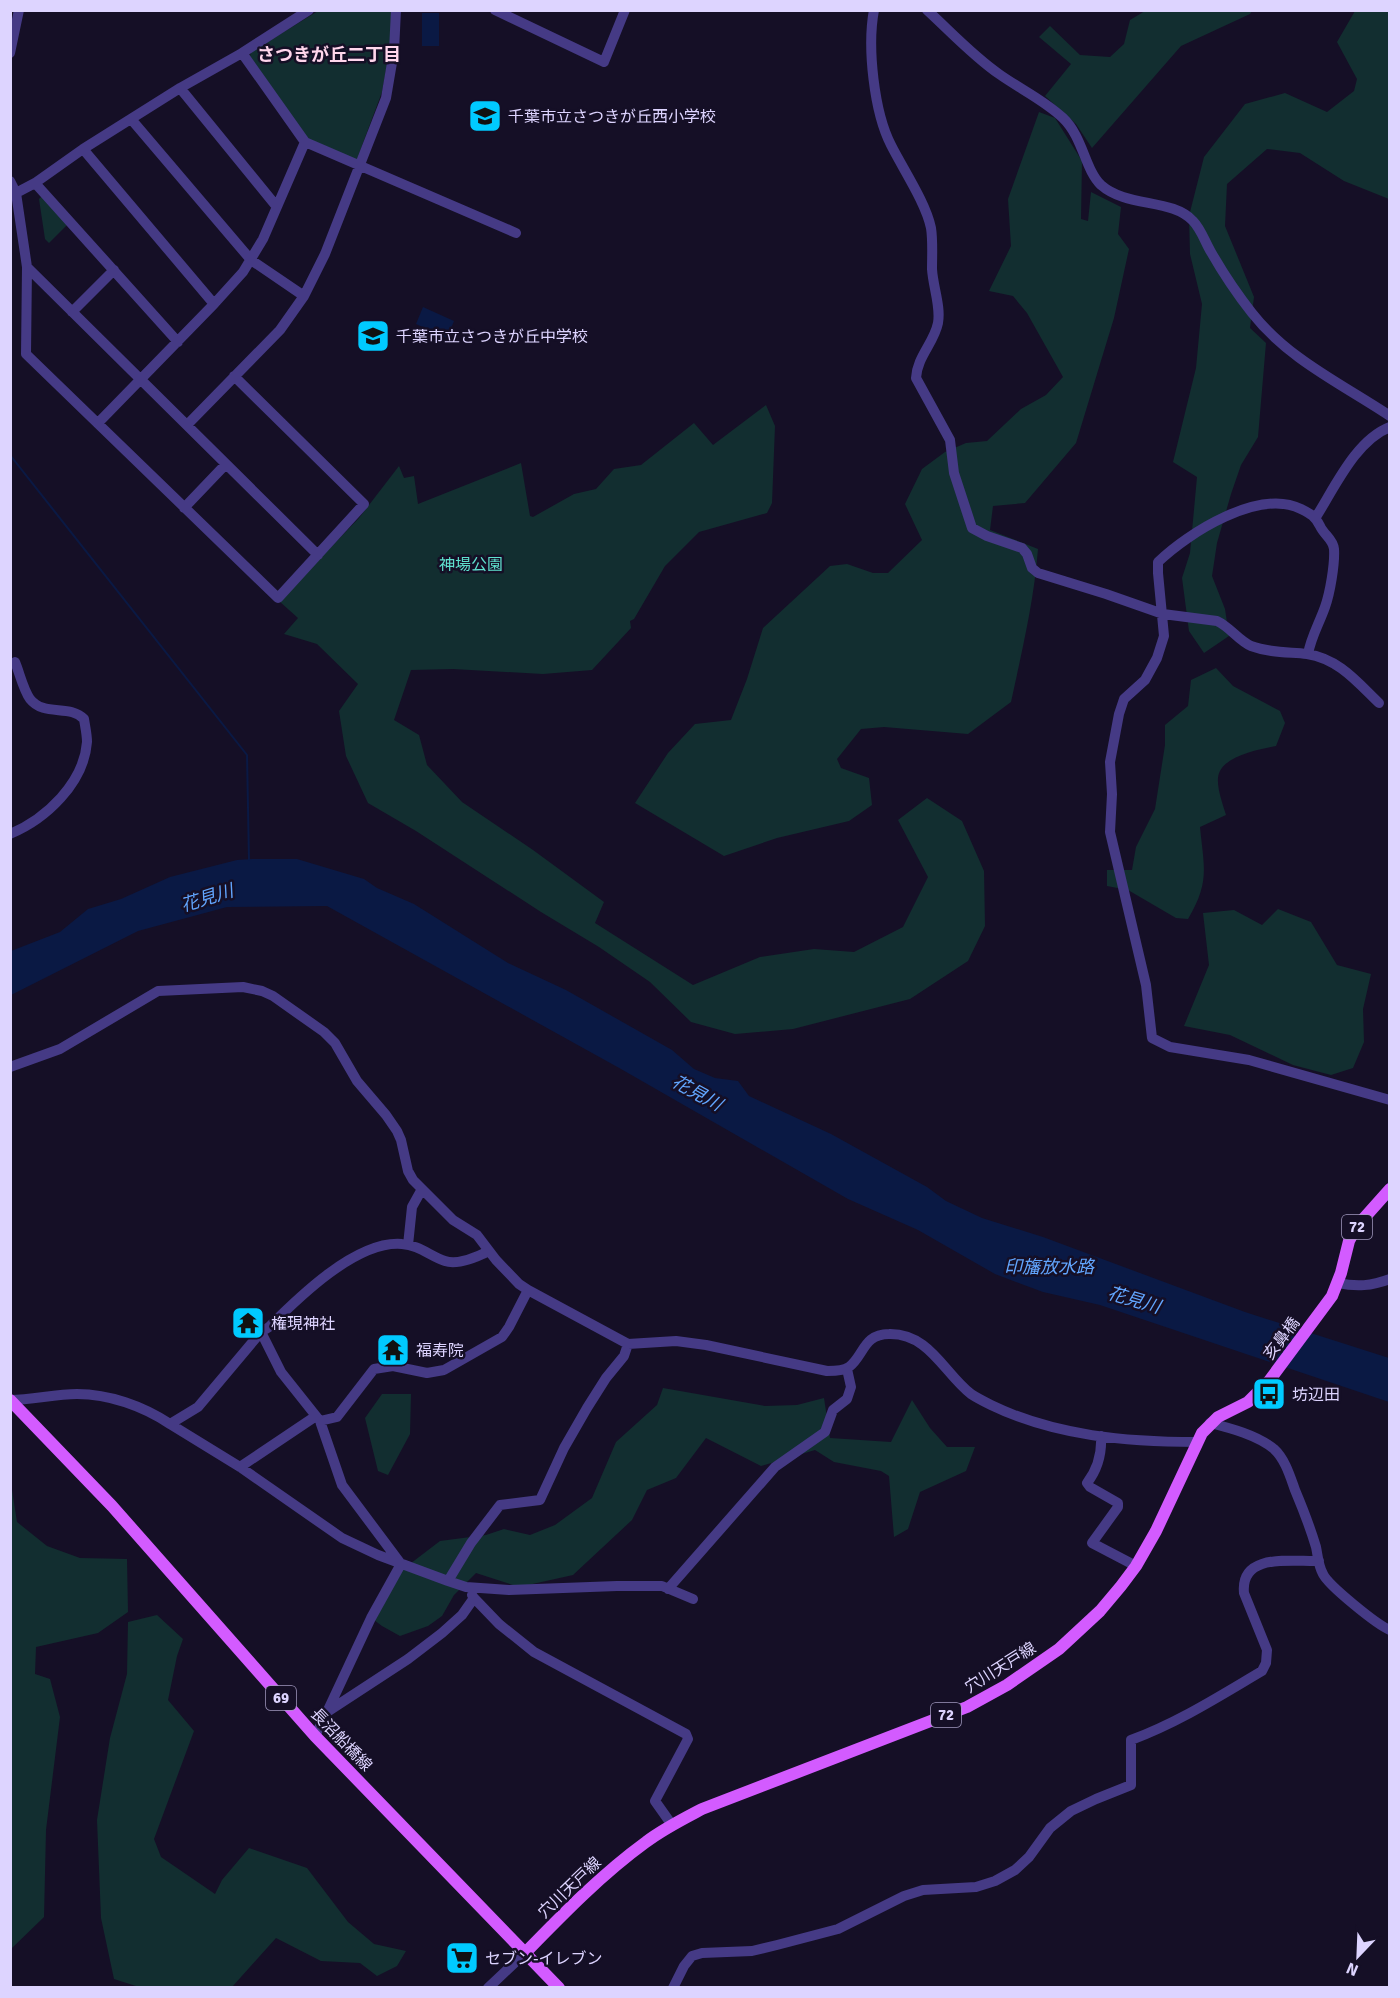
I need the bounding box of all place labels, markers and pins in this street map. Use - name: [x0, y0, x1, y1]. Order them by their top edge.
- school or university icon: 千葉市立さつきが丘西小学校: [467, 98, 503, 134]
- place label: 千葉市立さつきが丘西小学校: [508, 107, 716, 127]
- school or university icon: 千葉市立さつきが丘中学校: [355, 318, 391, 354]
- place label: 千葉市立さつきが丘中学校: [396, 327, 588, 347]
- temple icon: 権現神社: [230, 1305, 266, 1341]
- place label: 権現神社: [271, 1314, 335, 1334]
- temple icon: 福寿院: [375, 1332, 411, 1368]
- place label: 福寿院: [416, 1341, 464, 1361]
- bus stop icon: 坊辺田: [1251, 1376, 1287, 1412]
- place label: 坊辺田: [1292, 1385, 1340, 1405]
- supermarket icon: セブン-イレブン: [444, 1940, 480, 1976]
- place label: セブン-イレブン: [485, 1949, 603, 1969]

